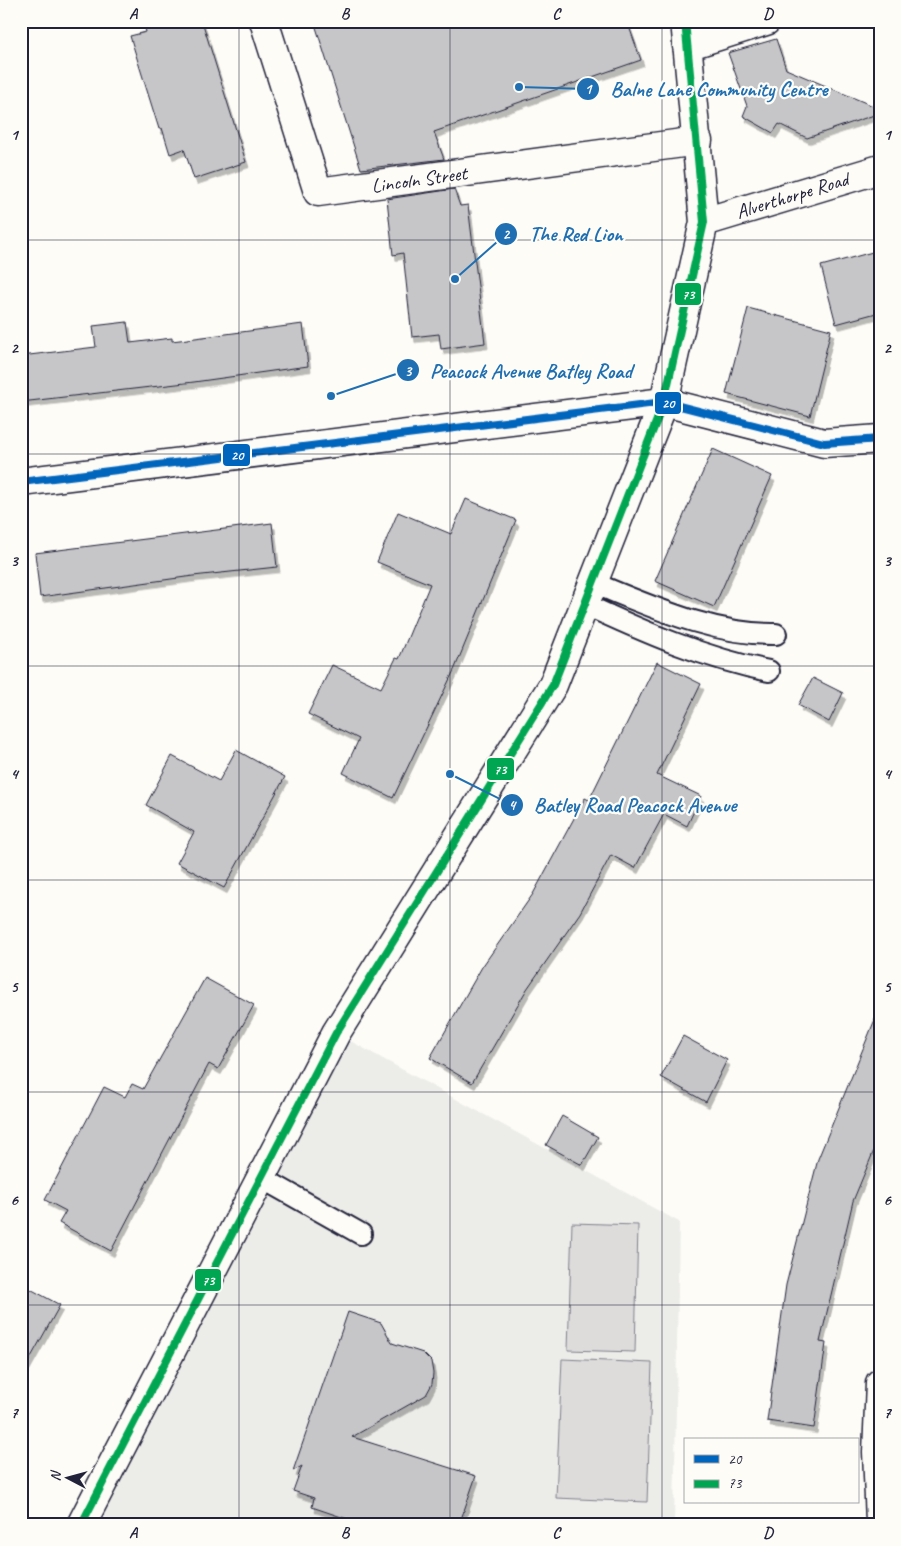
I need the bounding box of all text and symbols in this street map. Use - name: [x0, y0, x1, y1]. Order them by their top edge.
- text: A: [129, 4, 139, 24]
- text: B: [341, 4, 351, 24]
- text: C: [552, 4, 562, 24]
- text: D: [763, 4, 774, 24]
- callout: Balne Lane Community Centre: [576, 71, 838, 107]
- text: Balne Lane Community Centre: [611, 76, 829, 103]
- text: 1: [585, 80, 594, 99]
- text: 1: [10, 125, 19, 145]
- text: 1: [883, 125, 892, 145]
- street label: Lincoln Street: [370, 160, 471, 199]
- street label: Alverthorpe Road: [733, 166, 854, 224]
- callout: The Red Lion: [494, 216, 633, 252]
- text: The Red Lion: [529, 221, 624, 247]
- text: 2: [503, 225, 511, 244]
- line badge: 73: [674, 282, 702, 306]
- text: 73: [682, 286, 696, 303]
- text: 2: [10, 338, 19, 358]
- text: 2: [883, 338, 892, 358]
- callout: Peacock Avenue Batley Road: [396, 352, 642, 388]
- text: Peacock Avenue Batley Road: [430, 358, 635, 385]
- text: 3: [405, 362, 413, 381]
- line badge: 20: [654, 391, 682, 415]
- text: 20: [662, 395, 676, 412]
- line badge: 20: [222, 443, 251, 467]
- text: 20: [231, 447, 245, 464]
- text: 3: [10, 551, 19, 571]
- text: 3: [883, 551, 892, 571]
- line badge: 73: [486, 757, 515, 781]
- text: 73: [494, 761, 508, 778]
- text: 4: [10, 764, 19, 784]
- text: 4: [883, 764, 892, 784]
- callout: Batley Road Peacock Avenue: [499, 787, 745, 823]
- text: Batley Road Peacock Avenue: [534, 792, 738, 818]
- text: 4: [509, 796, 518, 815]
- text: 5: [11, 977, 20, 997]
- text: 5: [884, 977, 893, 997]
- text: 6: [10, 1190, 19, 1210]
- text: 6: [883, 1190, 892, 1210]
- line badge: 73: [194, 1268, 222, 1292]
- text: 73: [202, 1272, 216, 1289]
- text: 7: [10, 1403, 19, 1423]
- text: 7: [883, 1403, 892, 1423]
- legend: [684, 1438, 858, 1504]
- text: 20: [728, 1450, 743, 1469]
- north arrow: [42, 1454, 92, 1504]
- text: N: [47, 1469, 65, 1482]
- text: 73: [728, 1474, 743, 1493]
- text: A: [129, 1523, 139, 1543]
- text: B: [341, 1523, 351, 1543]
- text: C: [552, 1523, 562, 1543]
- text: D: [763, 1523, 774, 1543]

